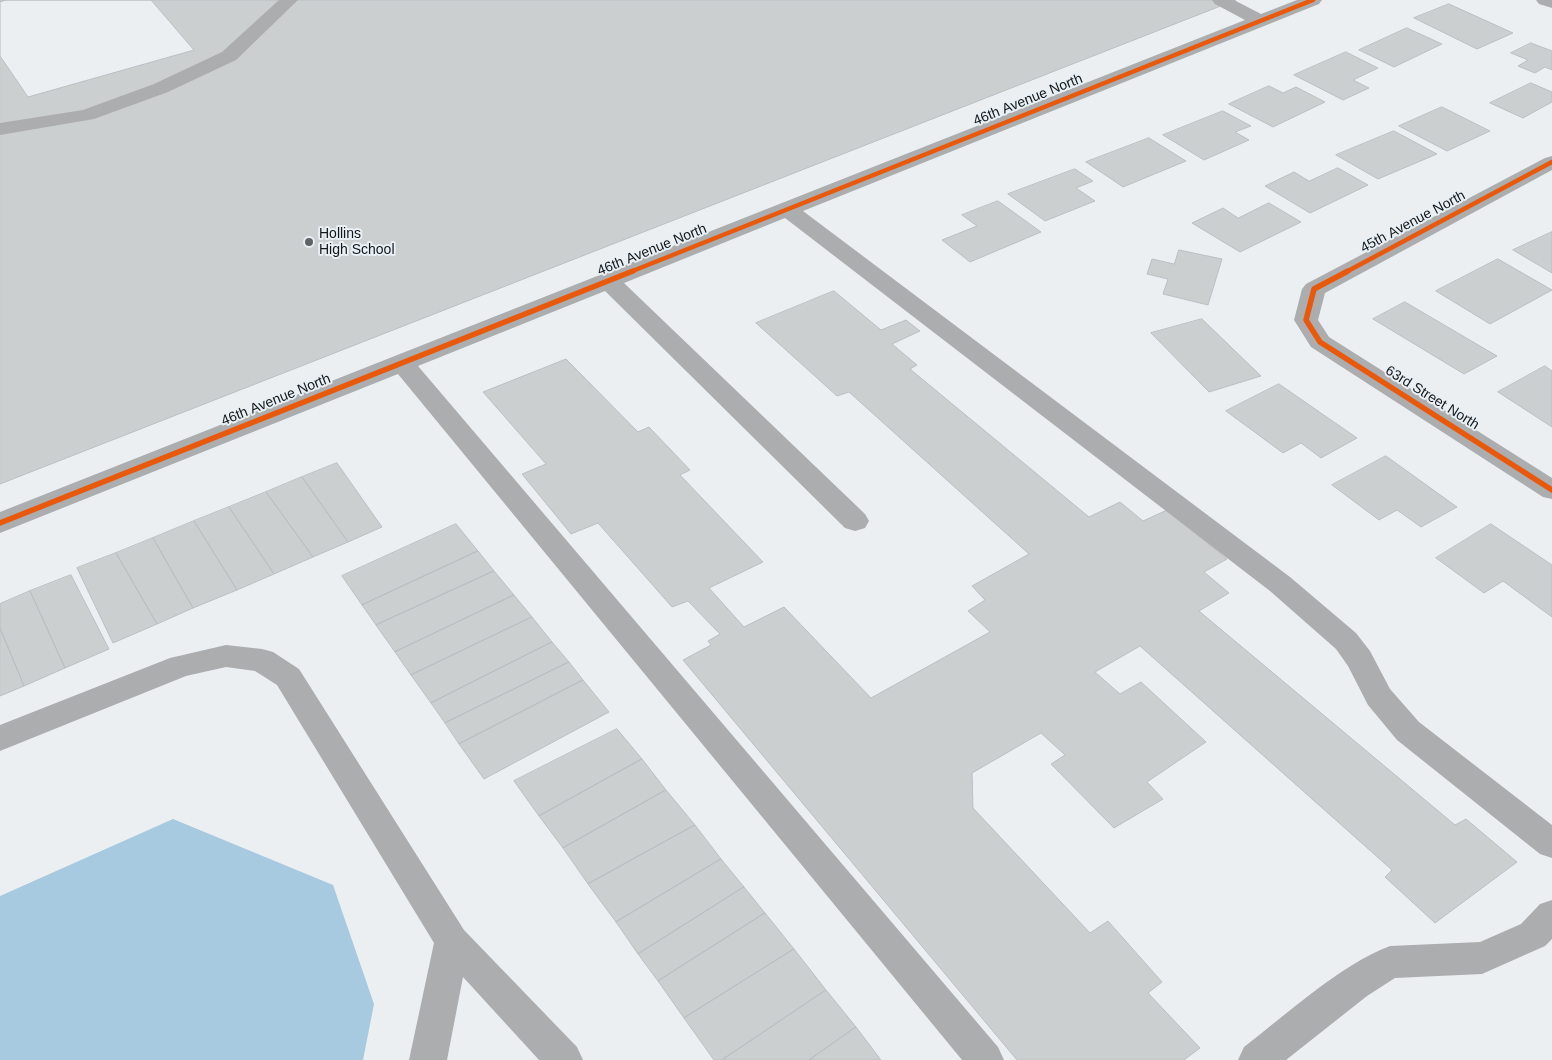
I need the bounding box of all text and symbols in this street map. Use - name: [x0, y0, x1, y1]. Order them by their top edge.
- street label: 46th Avenue North: [971, 70, 1085, 130]
- street label: 45th Avenue North: [1358, 187, 1468, 257]
- street label: 46th Avenue North: [595, 220, 709, 280]
- place label: Hollins High School: [319, 226, 394, 258]
- marker: Hollins High School: [303, 236, 315, 248]
- street label: 63rd Street North: [1382, 362, 1482, 434]
- street label: 46th Avenue North: [219, 370, 333, 430]

